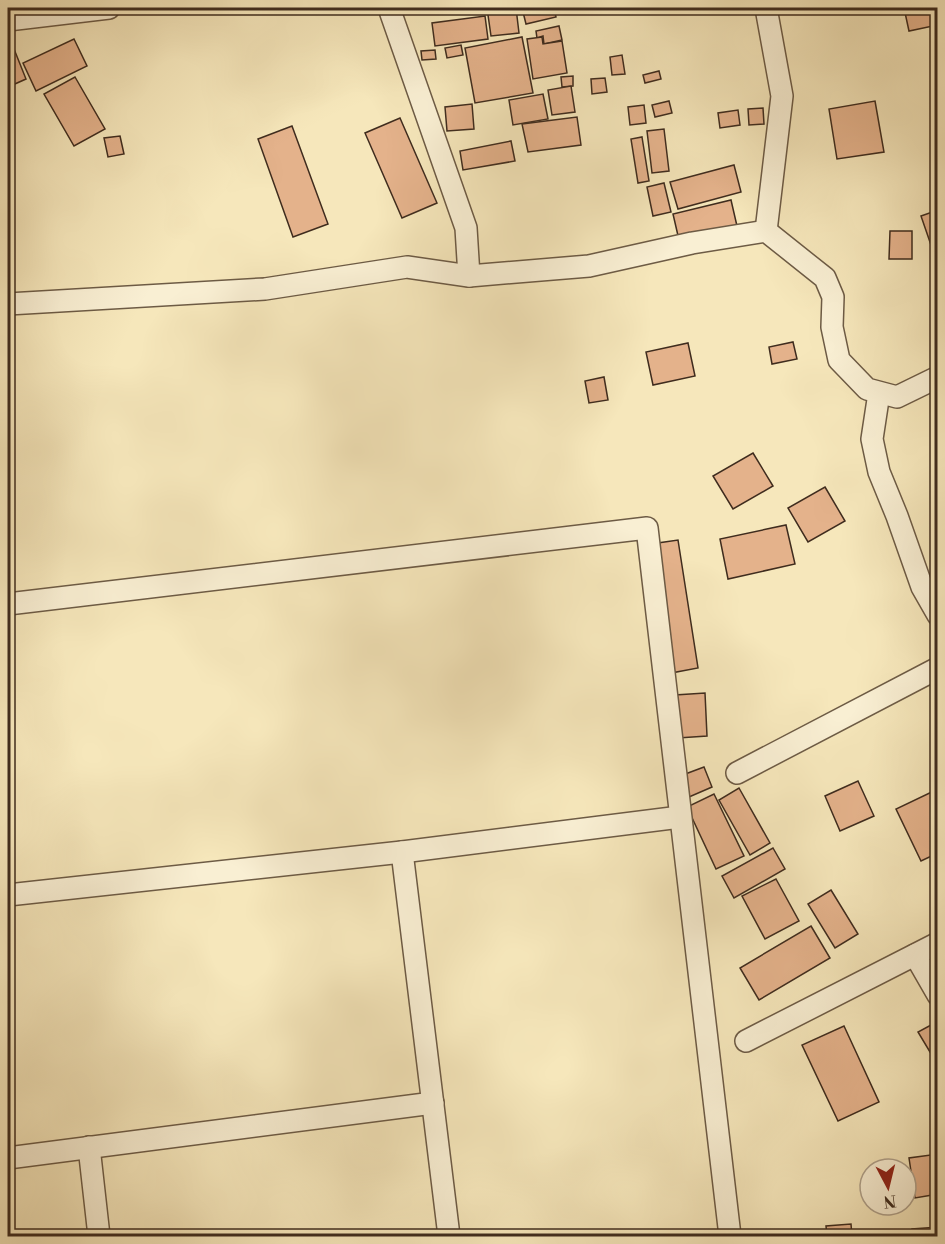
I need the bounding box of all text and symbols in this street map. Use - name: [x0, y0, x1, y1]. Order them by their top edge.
- north arrow: [858, 1157, 918, 1217]
- text: N: [882, 1190, 897, 1212]

